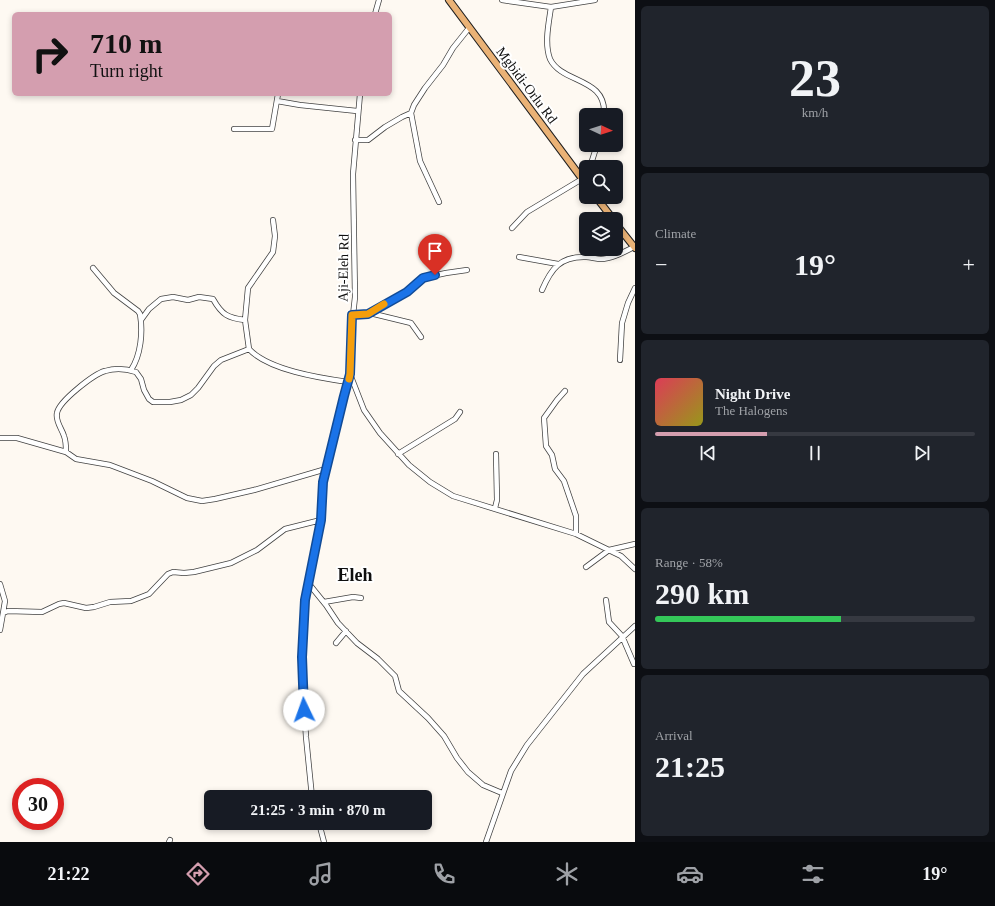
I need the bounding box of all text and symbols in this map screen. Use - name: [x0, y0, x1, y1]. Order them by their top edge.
- icon: right: [24, 28, 76, 80]
- text: 710 m: [90, 28, 162, 59]
- street label: Mgbidi-Orlu Rd: [493, 44, 560, 126]
- text: 23: [789, 50, 841, 107]
- text: Turn right: [90, 61, 163, 81]
- text: km/h: [802, 105, 828, 120]
- north arrow: [579, 108, 623, 152]
- map controls: [579, 108, 623, 256]
- button: search: [579, 160, 623, 204]
- button: layers: [579, 212, 623, 256]
- text: Climate: [655, 226, 696, 241]
- street label: Aji-Eleh Rd: [335, 234, 352, 302]
- pin: [418, 234, 452, 275]
- icon: arrive: [424, 240, 446, 262]
- text: 19°: [794, 248, 836, 281]
- text: −: [655, 252, 667, 277]
- text: +: [963, 252, 975, 277]
- text: Night Drive: [715, 386, 790, 402]
- text: The Halogens: [715, 403, 788, 418]
- icon: previous: [697, 442, 719, 464]
- icon: pause: [804, 442, 826, 464]
- icon: next: [911, 442, 933, 464]
- text: Range · 58%: [655, 555, 723, 570]
- district label: Eleh: [337, 565, 373, 585]
- text: 290 km: [655, 577, 749, 610]
- position arrow: [283, 689, 325, 731]
- text: Arrival: [655, 728, 693, 743]
- text: 21:25: [655, 750, 725, 783]
- speed limit sign: 30: [12, 778, 64, 830]
- text: 21:25 · 3 min · 870 m: [251, 802, 386, 818]
- icon: directions: [184, 860, 212, 888]
- icon: music: [307, 860, 335, 888]
- icon: phone: [430, 860, 458, 888]
- icon: climate: [553, 860, 581, 888]
- icon: car: [676, 860, 704, 888]
- icon: filters: [799, 860, 827, 888]
- text: 21:22: [47, 864, 89, 884]
- text: 19°: [922, 864, 947, 884]

